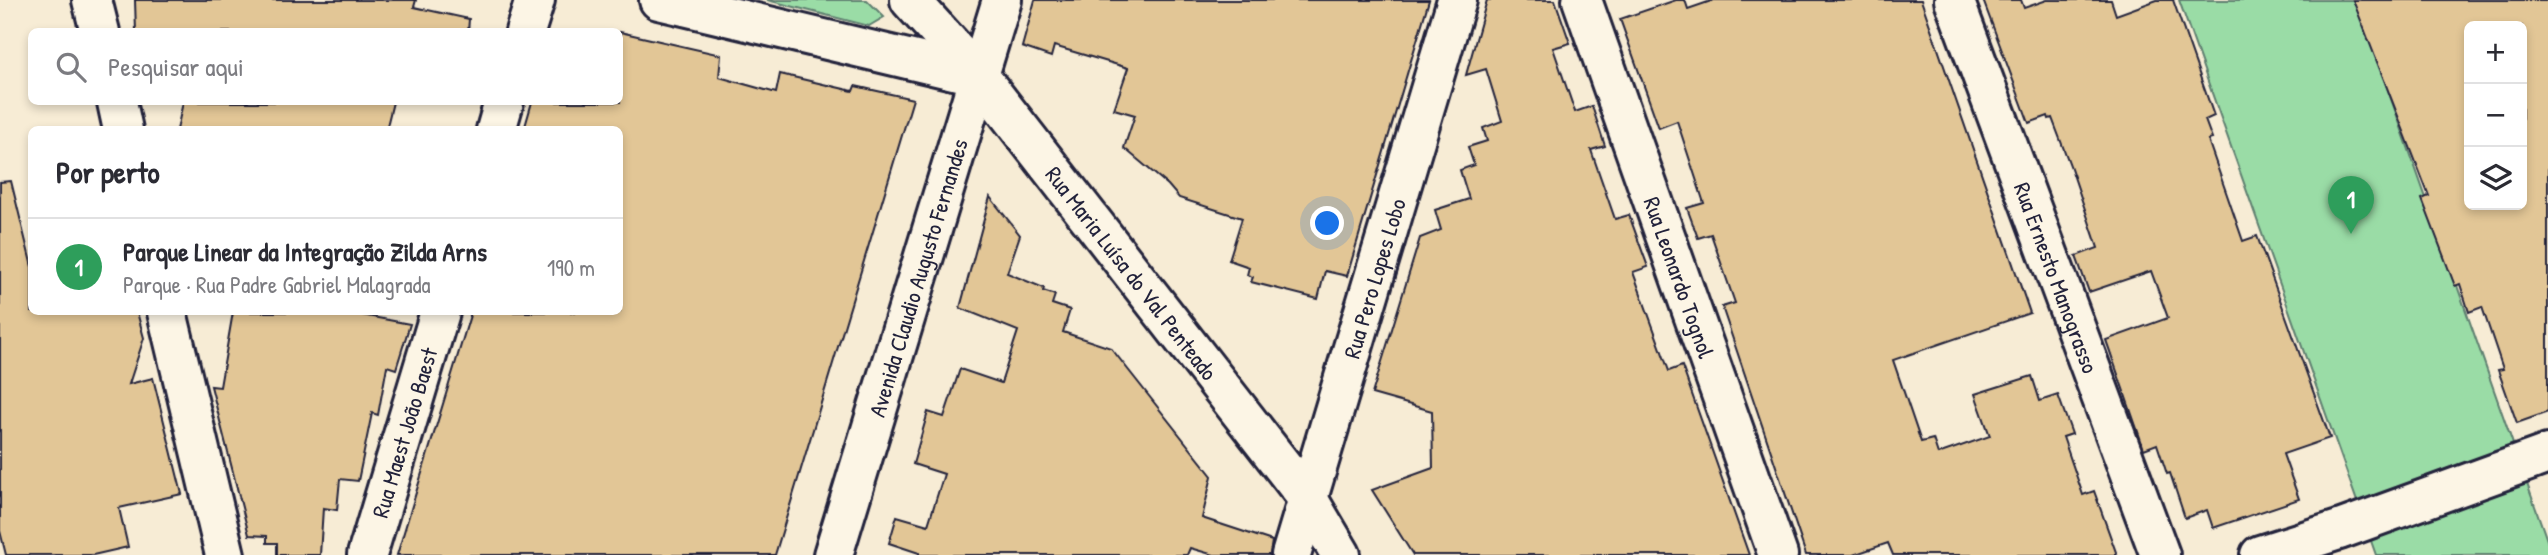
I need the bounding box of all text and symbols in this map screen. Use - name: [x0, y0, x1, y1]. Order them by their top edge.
- map controls: [2464, 21, 2527, 210]
- button: +: [2464, 21, 2527, 84]
- search box: [28, 28, 623, 105]
- icon: search: [52, 48, 90, 86]
- text: Pesquisar aqui: [108, 49, 244, 84]
- button: −: [2464, 84, 2527, 147]
- street label: Avenida Claudio Augusto Fernandes: [861, 135, 974, 420]
- button: layers: [2464, 147, 2527, 210]
- text: Por perto: [56, 152, 160, 192]
- street label: Rua Maria Luísa do Val Penteado: [1039, 159, 1225, 386]
- pin: 1: [2328, 176, 2374, 234]
- street label: Rua Ernesto Manograsso: [2007, 178, 2107, 377]
- street label: Rua Leonardo Tognol: [1637, 192, 1723, 363]
- street label: Rua Pero Lopes Lobo: [1335, 195, 1412, 362]
- your location: [1310, 206, 1344, 240]
- text: Parque Linear da Integração Zilda Arns: [123, 234, 487, 269]
- text: 1: [75, 252, 83, 283]
- text: 190 m: [547, 252, 595, 283]
- text: Parque · Rua Padre Gabriel Malagrada: [123, 269, 430, 300]
- street label: Rua Maest João Baest: [364, 343, 444, 521]

